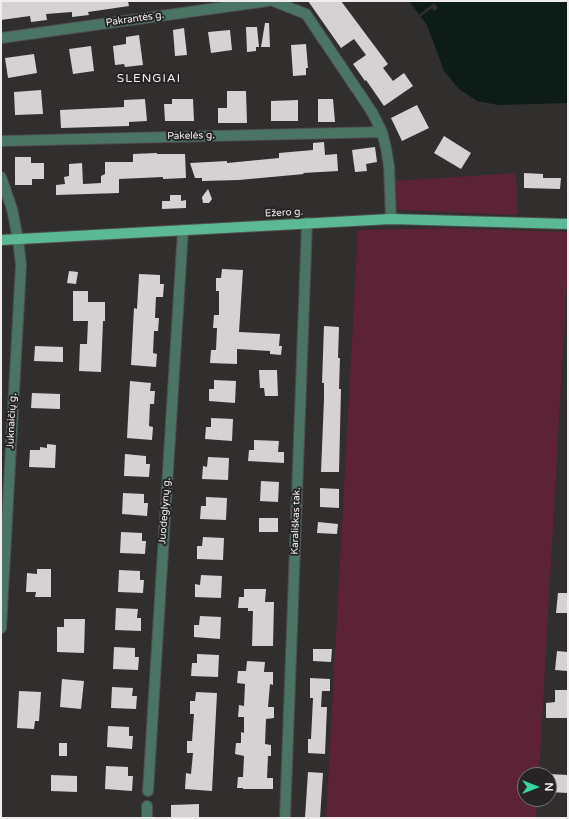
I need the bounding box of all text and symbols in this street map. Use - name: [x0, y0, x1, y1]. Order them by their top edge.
- street label: Pakrantės g.: [105, 9, 165, 29]
- district label: SLENGIAI: [117, 72, 181, 86]
- street label: Pakelės g.: [167, 130, 215, 142]
- street label: Ežero g.: [265, 206, 303, 220]
- street label: Juknaičių g.: [5, 393, 19, 449]
- street label: Juodeglynų g.: [157, 477, 173, 545]
- street label: Karališkas tak.: [289, 487, 303, 555]
- north arrow: [517, 767, 557, 807]
- text: N: [542, 783, 555, 791]

